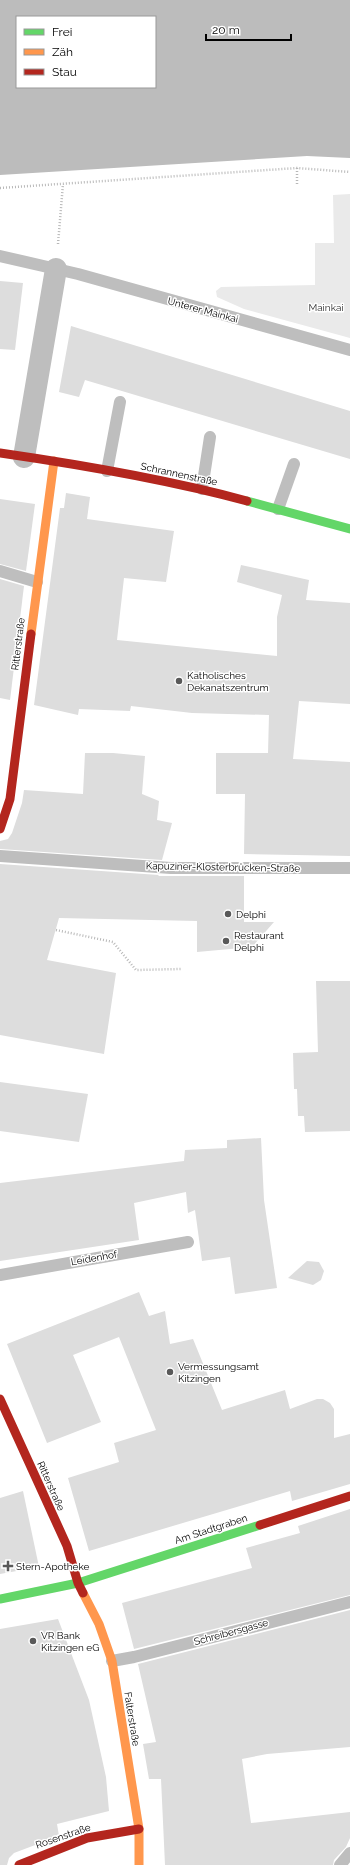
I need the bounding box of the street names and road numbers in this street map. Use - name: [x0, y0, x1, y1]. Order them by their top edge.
- street label: Unterer Mainkai: [167, 295, 239, 325]
- street label: Schrannenstraße: [140, 460, 219, 488]
- street label: Ritterstraße: [9, 617, 27, 671]
- street label: Kapuziner-Klosterbrücken-Straße: [146, 860, 300, 874]
- street label: Leidenhof: [70, 1248, 119, 1267]
- street label: Ritterstraße: [35, 1459, 67, 1513]
- street label: Am Stadtgraben: [173, 1512, 249, 1546]
- street label: Schreibersgasse: [193, 1617, 269, 1647]
- street label: Falterstraße: [122, 1691, 142, 1747]
- street label: Rosenstraße: [34, 1821, 92, 1851]

